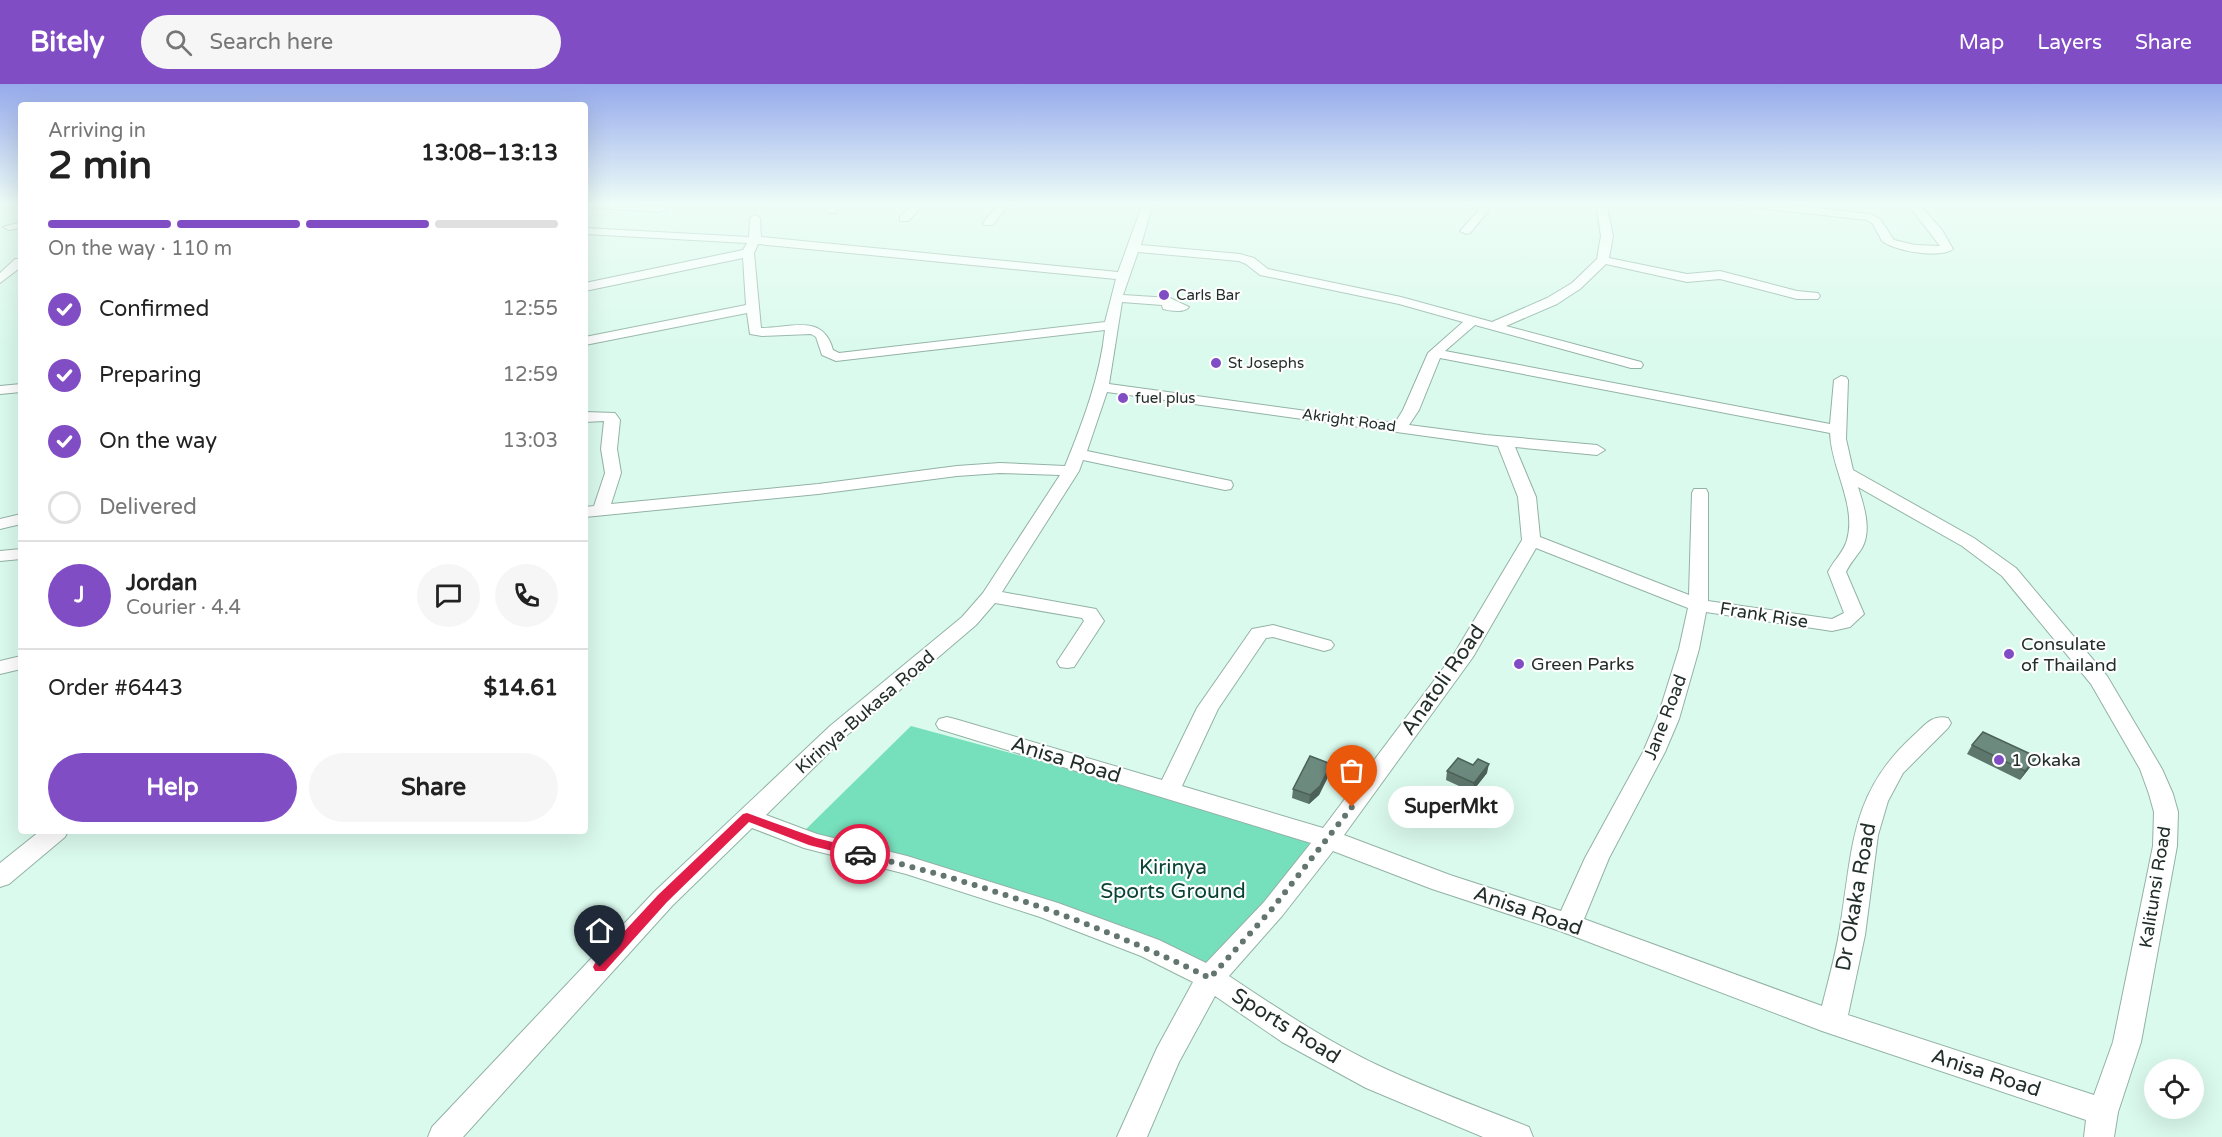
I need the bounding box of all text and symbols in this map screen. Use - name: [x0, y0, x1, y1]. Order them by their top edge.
- search box: [141, 15, 561, 69]
- text: Bitely: [30, 25, 105, 59]
- icon: search: [162, 26, 195, 59]
- text: Search here: [210, 29, 333, 55]
- text: Map: [1959, 30, 2004, 55]
- text: Layers: [2037, 30, 2102, 55]
- text: Share: [2135, 30, 2192, 55]
- text: Arriving in: [48, 119, 146, 143]
- text: 13:08–13:13: [421, 140, 558, 166]
- text: 2 min: [48, 142, 152, 189]
- text: On the way · 110 m: [48, 237, 232, 261]
- place label: Carls Bar: [1176, 286, 1240, 304]
- marker: Carls Bar: [1157, 288, 1171, 302]
- icon: check: [48, 293, 81, 326]
- text: Confirmed: [99, 296, 209, 322]
- text: 12:55: [503, 297, 558, 321]
- place label: St Josephs: [1228, 354, 1304, 372]
- marker: St Josephs: [1209, 356, 1223, 370]
- icon: check: [48, 359, 81, 392]
- text: Preparing: [99, 362, 202, 388]
- text: 12:59: [503, 363, 558, 387]
- place label: fuel plus: [1135, 389, 1196, 407]
- marker: fuel plus: [1116, 391, 1130, 405]
- street label: Akright Road: [1301, 405, 1397, 435]
- icon: check: [48, 425, 81, 458]
- text: On the way: [99, 428, 217, 454]
- text: 13:03: [503, 429, 558, 453]
- text: Delivered: [99, 494, 197, 520]
- button: chat: [417, 564, 480, 627]
- button: phone: [495, 564, 558, 627]
- text: Jordan: [126, 570, 197, 596]
- text: J: [74, 582, 85, 608]
- text: Courier · 4.4: [126, 596, 241, 620]
- street label: Frank Rise: [1718, 597, 1810, 633]
- street label: Anatoli Road: [1396, 620, 1490, 740]
- place label: Consulate of Thailand: [2021, 633, 2117, 676]
- street label: Kirinya-Bukasa Road: [791, 645, 939, 779]
- marker: Consulate of Thailand: [2002, 647, 2016, 661]
- place label: Green Parks: [1531, 653, 1634, 675]
- marker: Green Parks: [1512, 657, 1526, 671]
- street label: Jane Road: [1639, 671, 1691, 763]
- text: Order #6443: [48, 675, 183, 701]
- text: $14.61: [483, 675, 558, 701]
- street label: Anisa Road: [1008, 731, 1124, 789]
- pin: [1326, 745, 1377, 807]
- place label: 1 Okaka: [2011, 749, 2081, 771]
- button: Help: [48, 753, 297, 822]
- button: Share: [309, 753, 558, 822]
- marker: 1 Okaka: [1992, 753, 2006, 767]
- icon: bag: [1335, 754, 1368, 787]
- callout: SuperMkt: [1388, 786, 1514, 828]
- text: SuperMkt: [1404, 795, 1498, 819]
- street label: Dr Okaka Road: [1831, 821, 1881, 973]
- courier: [830, 824, 890, 884]
- street label: Kalitunsi Road: [2135, 825, 2175, 949]
- icon: car: [844, 838, 877, 871]
- park label: Kirinya Sports Ground: [1100, 855, 1246, 904]
- street label: Anisa Road: [1470, 881, 1586, 941]
- pin: [574, 905, 625, 967]
- icon: home: [583, 914, 616, 947]
- street label: Sports Road: [1227, 983, 1345, 1069]
- street label: Anisa Road: [1928, 1044, 2044, 1102]
- map controls: [2144, 1059, 2204, 1119]
- button: locate: [2144, 1059, 2204, 1119]

